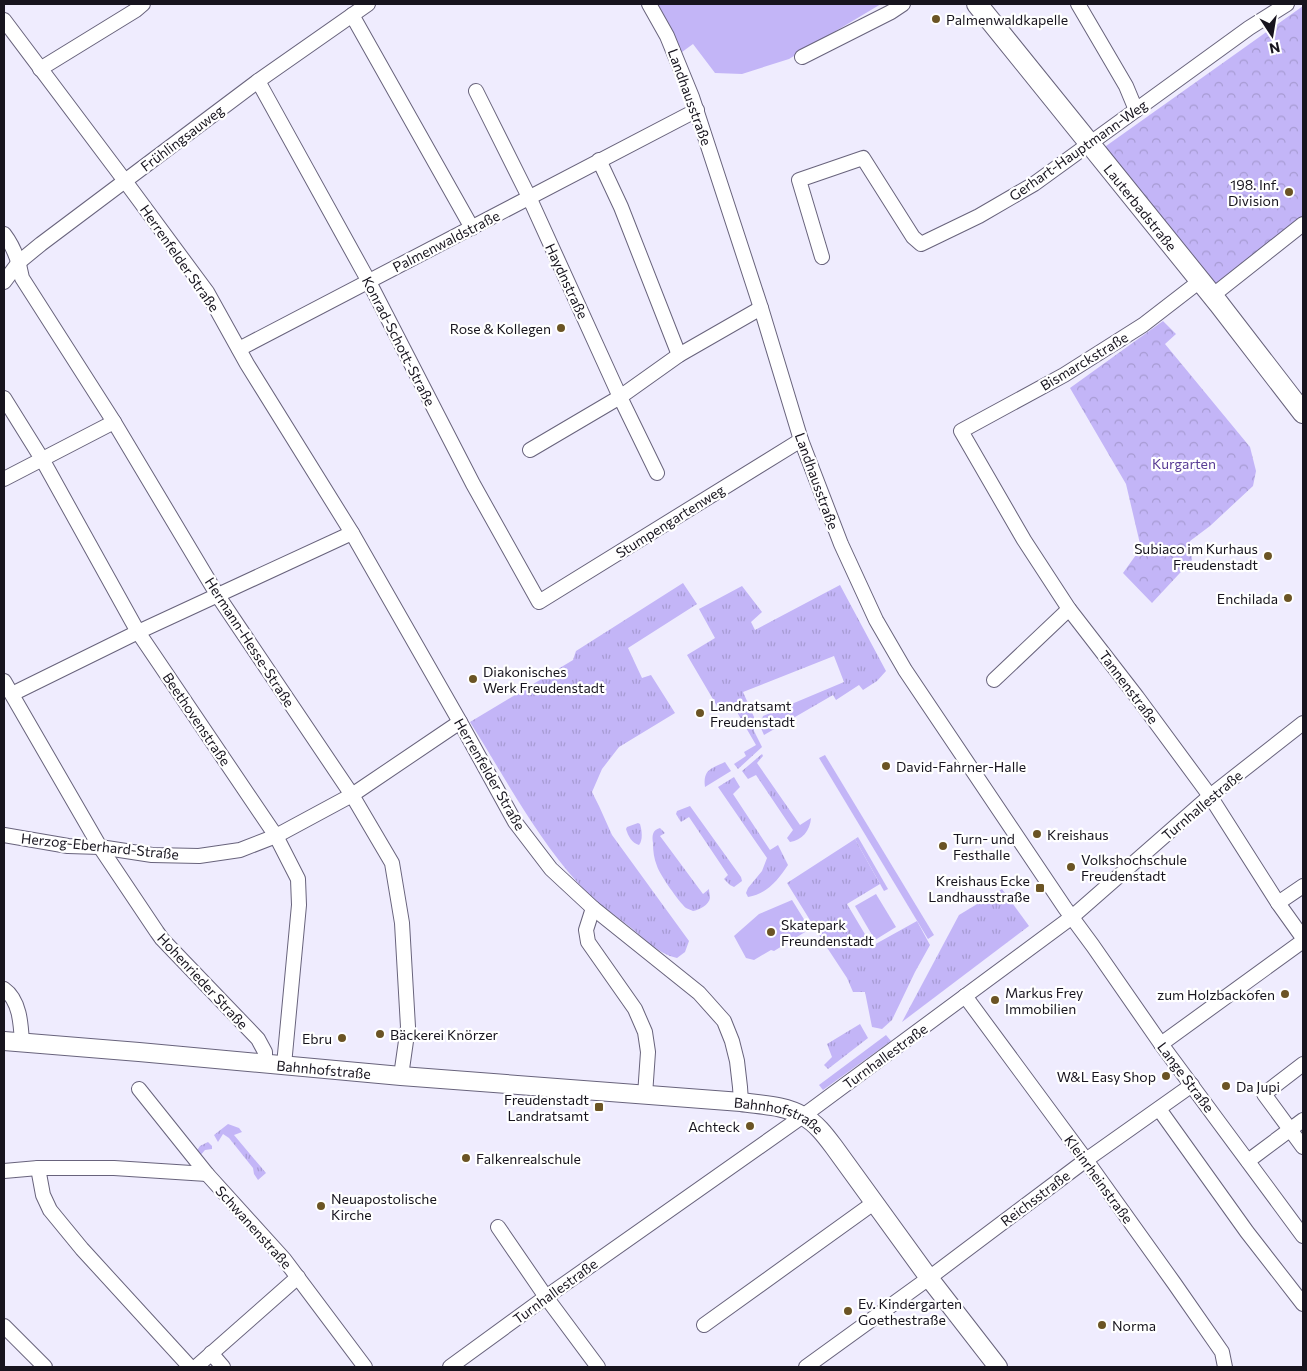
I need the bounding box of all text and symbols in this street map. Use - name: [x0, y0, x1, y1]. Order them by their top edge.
- north arrow: [1247, 10, 1297, 60]
- place label: Palmenwaldkapelle: [946, 11, 1068, 28]
- marker: Palmenwaldkapelle: [930, 13, 942, 25]
- text: N: [1268, 39, 1282, 58]
- street label: Landhausstraße: [665, 46, 715, 148]
- street label: Gerhart-Hauptmann-Weg: [1006, 96, 1151, 204]
- street label: Frühlingsauweg: [137, 101, 227, 175]
- street label: Lauterbadstraße: [1101, 160, 1181, 254]
- place label: 198. Inf. Division: [1228, 176, 1279, 209]
- marker: 198. Inf. Division: [1283, 186, 1295, 198]
- street label: Herrenfelder Straße: [137, 201, 223, 315]
- street label: Palmenwaldstraße: [390, 207, 502, 275]
- street label: Haydnstraße: [542, 240, 592, 322]
- street label: Konrad-Schott-Straße: [359, 273, 439, 409]
- place label: Rose & Kollegen: [450, 320, 551, 337]
- marker: Rose & Kollegen: [555, 322, 567, 334]
- street label: Bismarckstraße: [1037, 328, 1131, 394]
- street label: Landhausstraße: [792, 430, 842, 532]
- park label: Kurgarten: [1152, 455, 1216, 472]
- street label: Stumpengartenweg: [613, 481, 728, 561]
- place label: Subiaco im Kurhaus Freudenstadt: [1134, 540, 1258, 573]
- marker: Subiaco im Kurhaus Freudenstadt: [1262, 550, 1274, 562]
- street label: Hermann-Hesse-Straße: [202, 574, 298, 710]
- place label: Enchilada: [1217, 590, 1278, 607]
- marker: Enchilada: [1282, 592, 1294, 604]
- street label: Tannenstraße: [1096, 647, 1162, 727]
- place label: Diakonisches Werk Freudenstadt: [483, 663, 605, 696]
- street label: Beethovenstraße: [160, 669, 234, 769]
- marker: Diakonisches Werk Freudenstadt: [467, 673, 479, 685]
- place label: Landratsamt Freudenstadt: [710, 697, 795, 730]
- marker: Landratsamt Freudenstadt: [694, 707, 706, 719]
- street label: Herrenfelder Straße: [451, 715, 529, 833]
- place label: David-Fahrner-Halle: [896, 758, 1026, 775]
- marker: David-Fahrner-Halle: [880, 760, 892, 772]
- street label: Turnhallestraße: [1158, 766, 1246, 844]
- place label: Kreishaus: [1047, 826, 1109, 843]
- marker: Kreishaus: [1031, 828, 1043, 840]
- street label: Herzog-Eberhard-Straße: [20, 829, 180, 863]
- place label: Turn- und Festhalle: [953, 830, 1015, 863]
- marker: Turn- und Festhalle: [937, 840, 949, 852]
- place label: Volkshochschule Freudenstadt: [1081, 851, 1187, 884]
- marker: Volkshochschule Freudenstadt: [1065, 861, 1077, 873]
- place label: Kreishaus Ecke Landhausstraße: [928, 872, 1030, 905]
- marker: Kreishaus Ecke Landhausstraße: [1034, 882, 1046, 894]
- place label: Skatepark Freundenstadt: [781, 916, 874, 949]
- marker: Skatepark Freundenstadt: [765, 926, 777, 938]
- street label: Hohenrieder Straße: [154, 929, 252, 1033]
- place label: Markus Frey Immobilien: [1005, 984, 1083, 1017]
- place label: zum Holzbackofen: [1157, 986, 1275, 1003]
- marker: zum Holzbackofen: [1279, 988, 1291, 1000]
- marker: Markus Frey Immobilien: [989, 994, 1001, 1006]
- street label: Turnhallestraße: [840, 1020, 930, 1092]
- place label: Bäckerei Knörzer: [390, 1026, 499, 1043]
- marker: Bäckerei Knörzer: [374, 1028, 386, 1040]
- place label: Ebru: [302, 1030, 332, 1047]
- marker: Ebru: [336, 1032, 348, 1044]
- street label: Lange Straße: [1154, 1039, 1218, 1115]
- street label: Bahnhofstraße: [276, 1056, 372, 1082]
- place label: W&L Easy Shop: [1057, 1068, 1156, 1085]
- marker: W&L Easy Shop: [1160, 1070, 1172, 1082]
- place label: Da Jupi: [1236, 1078, 1280, 1095]
- marker: Da Jupi: [1220, 1080, 1232, 1092]
- place label: Freudenstadt Landratsamt: [504, 1091, 589, 1124]
- street label: Bahnhofstraße: [733, 1093, 828, 1137]
- marker: Freudenstadt Landratsamt: [593, 1101, 605, 1113]
- place label: Achteck: [688, 1118, 740, 1135]
- marker: Achteck: [744, 1120, 756, 1132]
- street label: Kleinrheinstraße: [1061, 1131, 1137, 1227]
- place label: Falkenrealschule: [476, 1150, 581, 1167]
- marker: Falkenrealschule: [460, 1152, 472, 1164]
- street label: Reichsstraße: [997, 1167, 1073, 1229]
- street label: Schwanenstraße: [212, 1182, 296, 1272]
- place label: Neuapostolische Kirche: [331, 1190, 437, 1223]
- marker: Neuapostolische Kirche: [315, 1200, 327, 1212]
- street label: Turnhallestraße: [510, 1255, 600, 1327]
- place label: Ev. Kindergarten Goethestraße: [858, 1295, 962, 1328]
- marker: Ev. Kindergarten Goethestraße: [842, 1305, 854, 1317]
- place label: Norma: [1112, 1317, 1156, 1334]
- marker: Norma: [1096, 1319, 1108, 1331]

